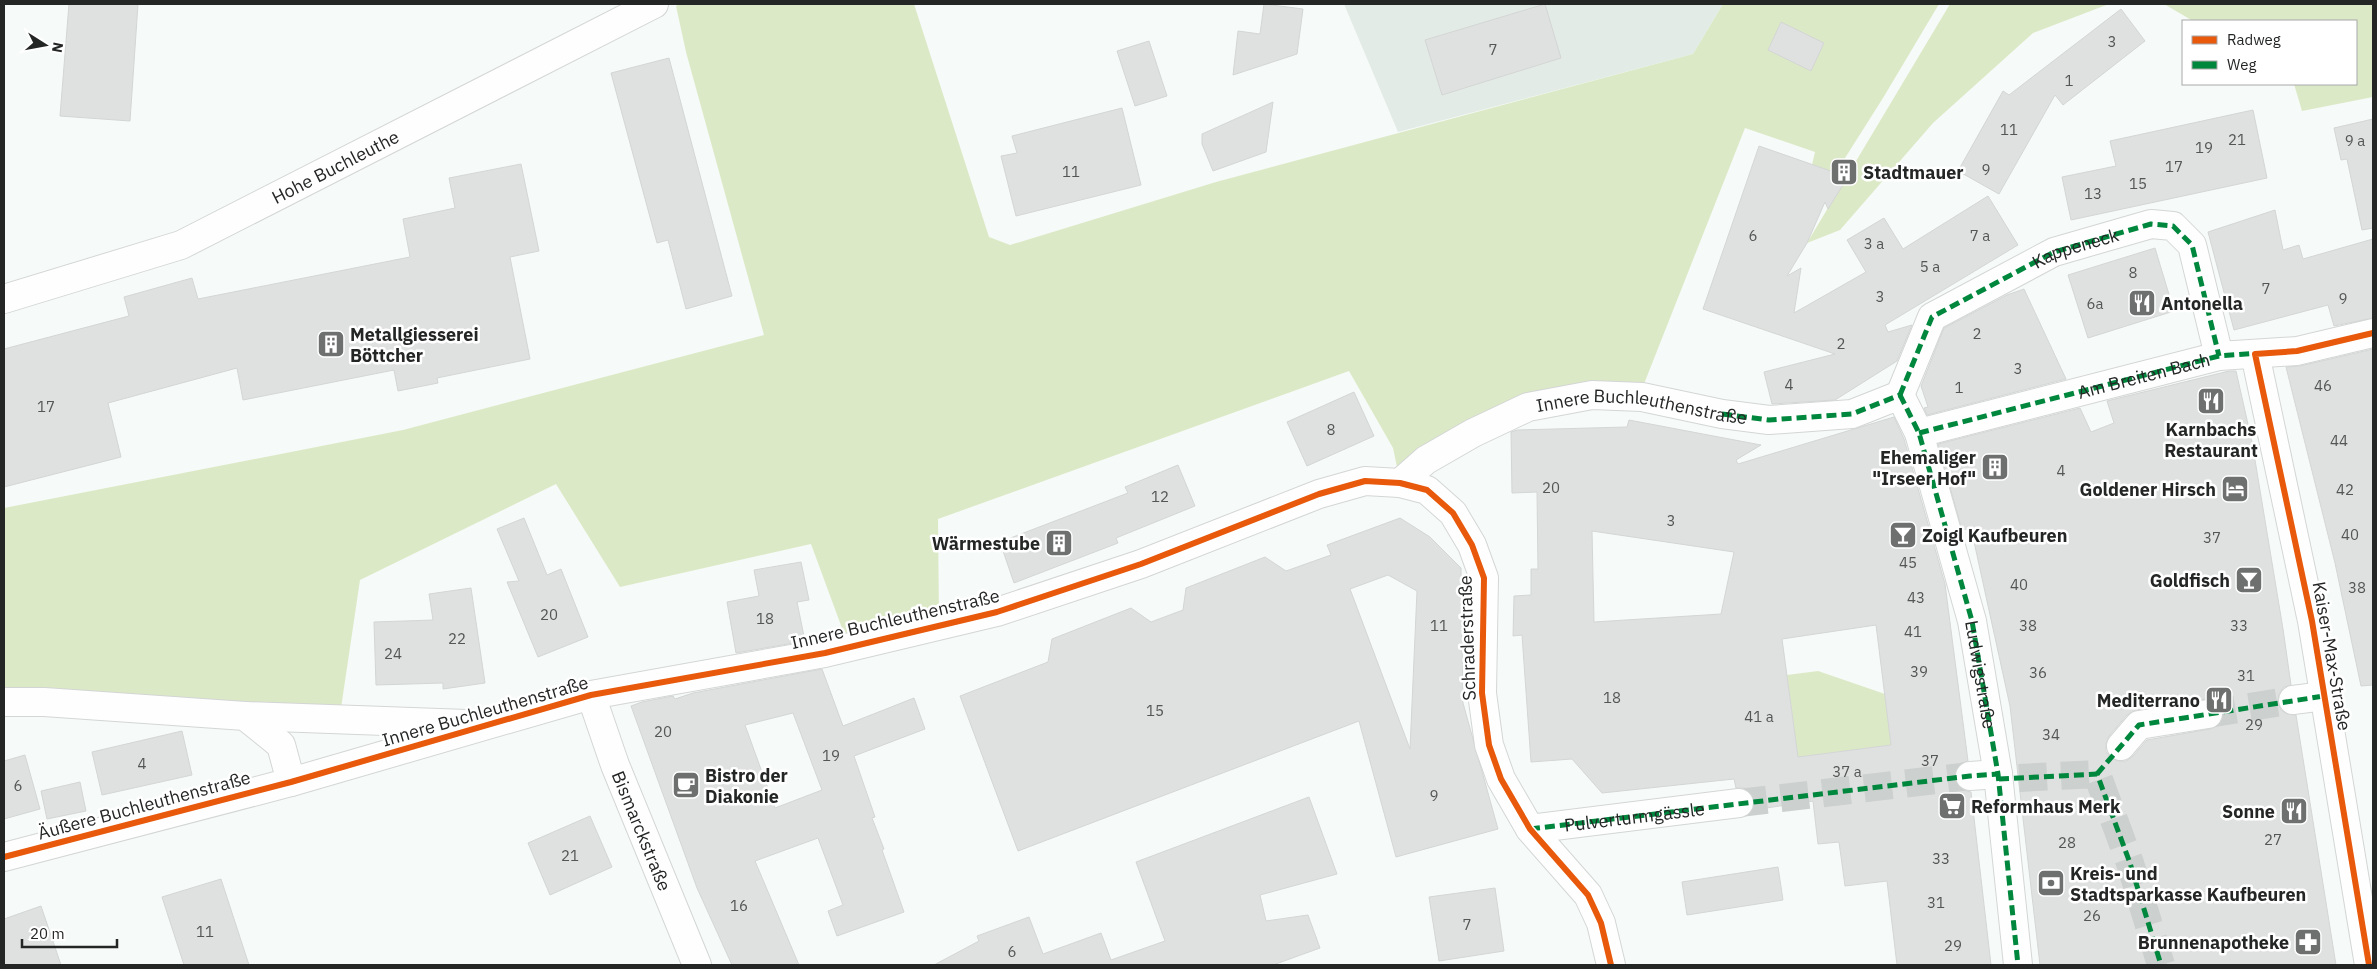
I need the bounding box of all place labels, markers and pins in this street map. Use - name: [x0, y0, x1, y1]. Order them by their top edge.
- building icon: Stadtmauer: [1829, 157, 1859, 187]
- place label: Stadtmauer: [1863, 161, 1964, 184]
- restaurant icon: Antonella: [2127, 288, 2157, 318]
- place label: Antonella: [2161, 292, 2243, 315]
- place label: Metallgiesserei Böttcher: [350, 323, 479, 367]
- building icon: Metallgiesserei Böttcher: [316, 329, 346, 359]
- restaurant icon: Karnbachs Restaurant: [2196, 386, 2226, 416]
- place label: Karnbachs Restaurant: [2164, 418, 2258, 462]
- place label: Ehemaliger "Irseer Hof": [1872, 446, 1976, 490]
- building icon: Ehemaliger "Irseer Hof": [1980, 452, 2010, 482]
- hotel icon: Goldener Hirsch: [2220, 474, 2250, 504]
- place label: Goldener Hirsch: [2079, 478, 2216, 501]
- bar icon: Zoigl Kaufbeuren: [1888, 520, 1918, 550]
- place label: Zoigl Kaufbeuren: [1922, 524, 2067, 547]
- building icon: Wärmestube: [1044, 528, 1074, 558]
- place label: Wärmestube: [932, 532, 1040, 555]
- bar icon: Goldfisch: [2234, 565, 2264, 595]
- place label: Goldfisch: [2150, 569, 2230, 592]
- restaurant icon: Mediterrano: [2204, 685, 2234, 715]
- place label: Mediterrano: [2097, 689, 2200, 712]
- place label: Bistro der Diakonie: [705, 764, 788, 808]
- cafe icon: Bistro der Diakonie: [671, 770, 701, 800]
- supermarket icon: Reformhaus Merk: [1937, 791, 1967, 821]
- place label: Reformhaus Merk: [1971, 795, 2121, 818]
- restaurant icon: Sonne: [2279, 796, 2309, 826]
- place label: Sonne: [2222, 800, 2275, 823]
- place label: Kreis- und Stadtsparkasse Kaufbeuren: [2070, 862, 2306, 906]
- bank icon: Kreis- und Stadtsparkasse Kaufbeuren: [2036, 868, 2066, 898]
- pharmacy icon: Brunnenapotheke: [2293, 927, 2323, 957]
- place label: Brunnenapotheke: [2138, 931, 2289, 954]

